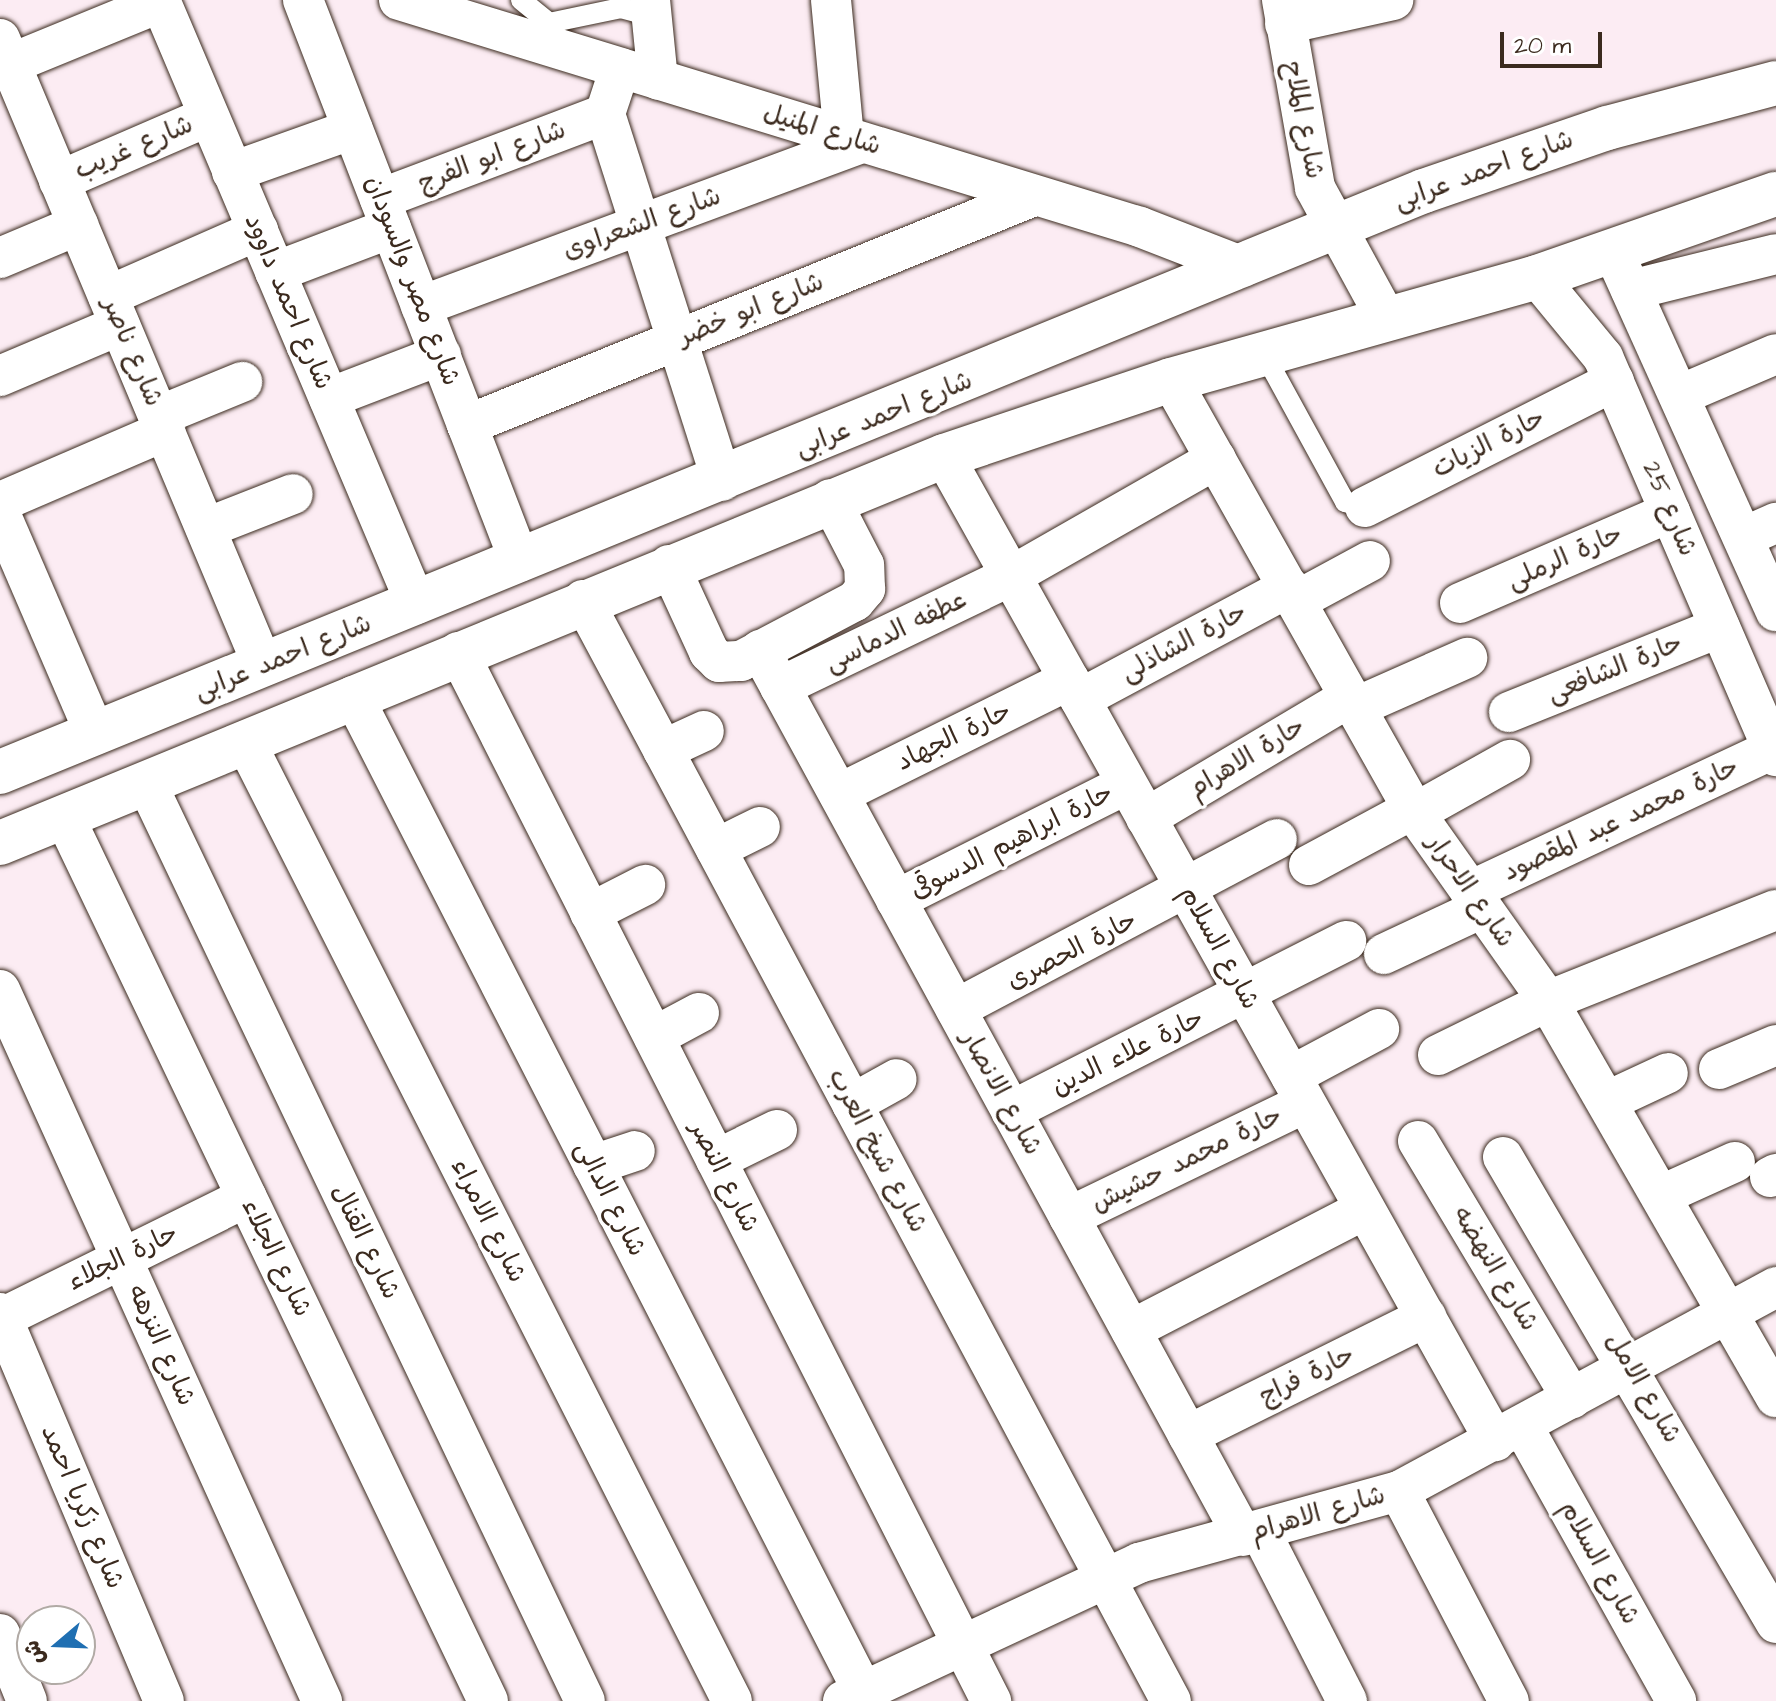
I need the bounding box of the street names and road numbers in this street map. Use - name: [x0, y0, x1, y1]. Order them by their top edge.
- street label: شارع الملاح: [1276, 58, 1330, 182]
- street label: شارع المنيل: [759, 97, 885, 163]
- street label: شارع غريب: [70, 109, 198, 187]
- street label: شارع ابو الفرج: [414, 114, 570, 200]
- street label: شارع احمد عرابى: [1390, 124, 1578, 218]
- street label: شارع مصر والسودان: [358, 172, 466, 390]
- street label: شارع الشعراوى: [559, 181, 725, 267]
- street label: شارع احمد داوود: [237, 210, 339, 394]
- street label: شارع ابو خضر: [674, 267, 828, 353]
- street label: شارع ناصر: [95, 293, 169, 411]
- street label: شارع احمد عرابى: [791, 365, 977, 465]
- street label: حارة الزيات: [1428, 402, 1550, 486]
- street label: شارع 25: [1635, 457, 1703, 561]
- street label: حارة الرملى: [1502, 519, 1628, 597]
- street label: عطفه الدماسى: [820, 584, 972, 680]
- street label: حارة الشاذلى: [1116, 597, 1252, 689]
- street label: شارع احمد عرابى: [190, 608, 376, 708]
- street label: حارة الشافعى: [1543, 628, 1687, 710]
- street label: حارة الجهاد: [892, 696, 1016, 778]
- street label: حارة الاهرام: [1183, 711, 1311, 805]
- street label: حارة محمد عبد المقصود: [1498, 752, 1744, 888]
- street label: حارة ابراهيم الدسوقى: [905, 777, 1119, 907]
- street label: شارع الاحرار: [1420, 828, 1520, 954]
- street label: شارع السلام: [1172, 881, 1266, 1015]
- street label: حارة الحصرى: [1002, 905, 1142, 997]
- street label: حارة علاء الدين: [1047, 1003, 1209, 1103]
- street label: شارع الانصار: [954, 1025, 1048, 1161]
- street label: شارع شيخ العرب: [821, 1064, 933, 1238]
- street label: حارة محمد حشيش: [1087, 1100, 1287, 1220]
- street label: شارع النصر: [683, 1116, 765, 1238]
- street label: شارع الدالى: [568, 1136, 652, 1262]
- street label: شارع الامراء: [444, 1154, 532, 1288]
- street label: شارع القنال: [324, 1179, 406, 1305]
- street label: شارع الجلاء: [234, 1194, 318, 1322]
- street label: شارع النهضه: [1446, 1201, 1544, 1337]
- street label: حارة الجلاء: [63, 1218, 183, 1298]
- street label: شارع النزهه: [120, 1279, 202, 1411]
- street label: شارع الامل: [1599, 1327, 1687, 1449]
- street label: حارة فراج: [1254, 1340, 1360, 1412]
- street label: شارع زكريا احمد: [33, 1420, 131, 1594]
- street label: شارع الاهرام: [1247, 1480, 1389, 1548]
- street label: شارع السلام: [1552, 1496, 1646, 1630]

